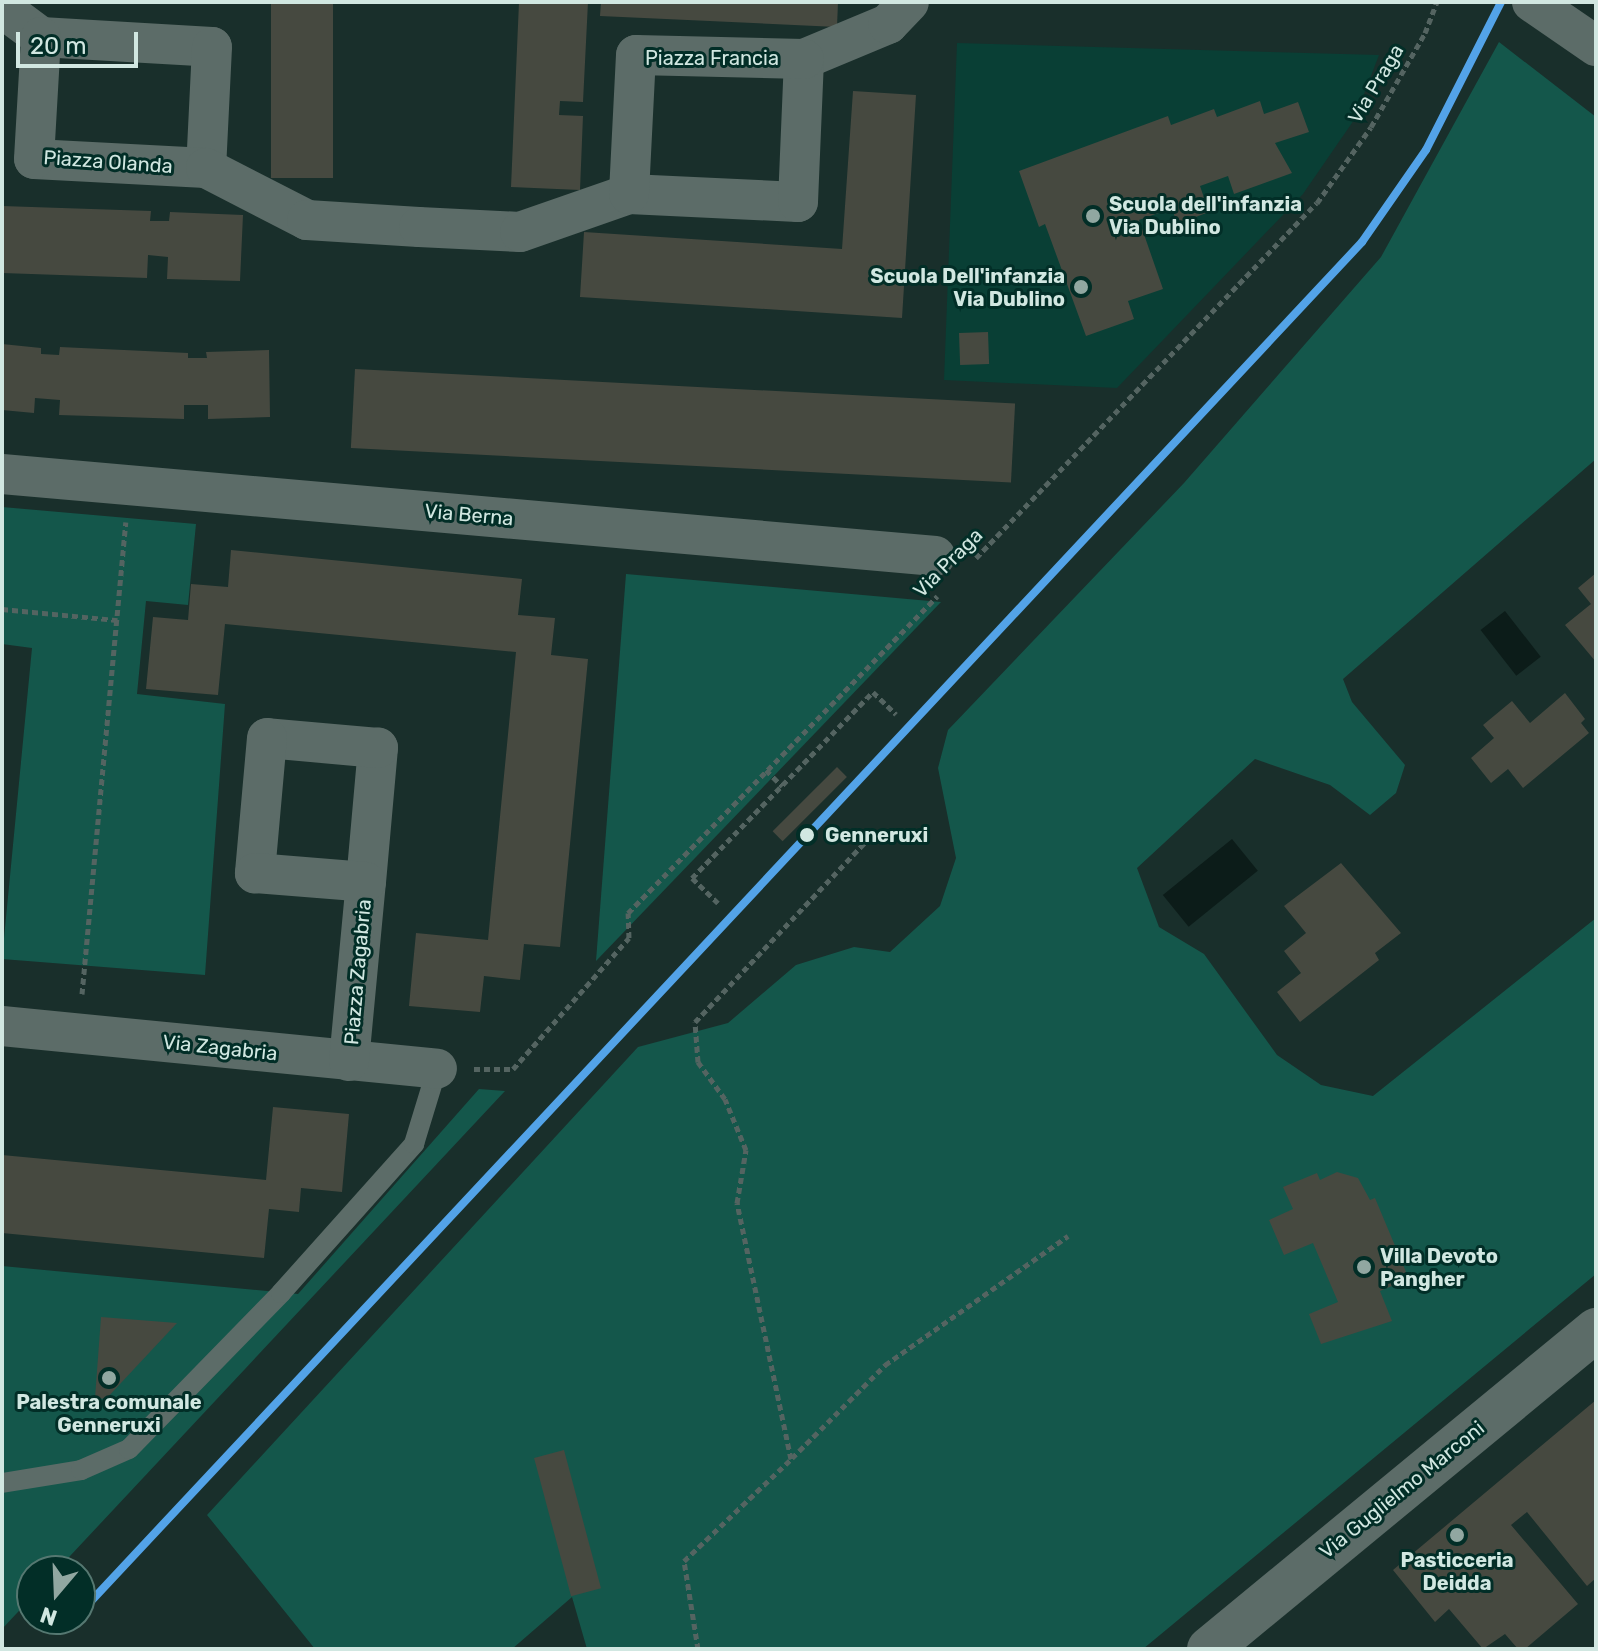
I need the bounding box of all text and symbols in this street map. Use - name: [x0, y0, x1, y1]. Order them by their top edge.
- scale bar: [20, 16, 142, 66]
- text: 20 m: [30, 32, 87, 60]
- street label: Via Praga: [1343, 40, 1409, 128]
- street label: Piazza Francia: [645, 46, 779, 70]
- street label: Piazza Olanda: [43, 146, 173, 178]
- place label: Scuola dell'infanzia Via Dublino: [1109, 192, 1302, 239]
- marker: Scuola dell'infanzia Via Dublino: [1084, 207, 1102, 225]
- place label: Scuola Dell'infanzia Via Dublino: [870, 264, 1065, 311]
- marker: Scuola Dell'infanzia Via Dublino: [1072, 278, 1090, 296]
- street label: Via Berna: [424, 499, 514, 531]
- street label: Via Praga: [908, 523, 988, 603]
- place label: Genneruxi: [825, 823, 928, 847]
- marker: Genneruxi: [796, 824, 818, 846]
- street label: Piazza Zagabria: [340, 898, 376, 1046]
- street label: Via Zagabria: [161, 1030, 279, 1066]
- place label: Villa Devoto Pangher: [1380, 1244, 1498, 1291]
- marker: Villa Devoto Pangher: [1355, 1258, 1373, 1276]
- marker: Palestra comunale Genneruxi: [100, 1369, 118, 1387]
- place label: Palestra comunale Genneruxi: [16, 1390, 202, 1437]
- street label: Via Guglielmo Marconi: [1315, 1416, 1489, 1564]
- marker: Pasticceria Deidda: [1448, 1526, 1466, 1544]
- place label: Pasticceria Deidda: [1400, 1548, 1514, 1595]
- north arrow: [16, 1555, 96, 1635]
- text: N: [37, 1601, 61, 1632]

